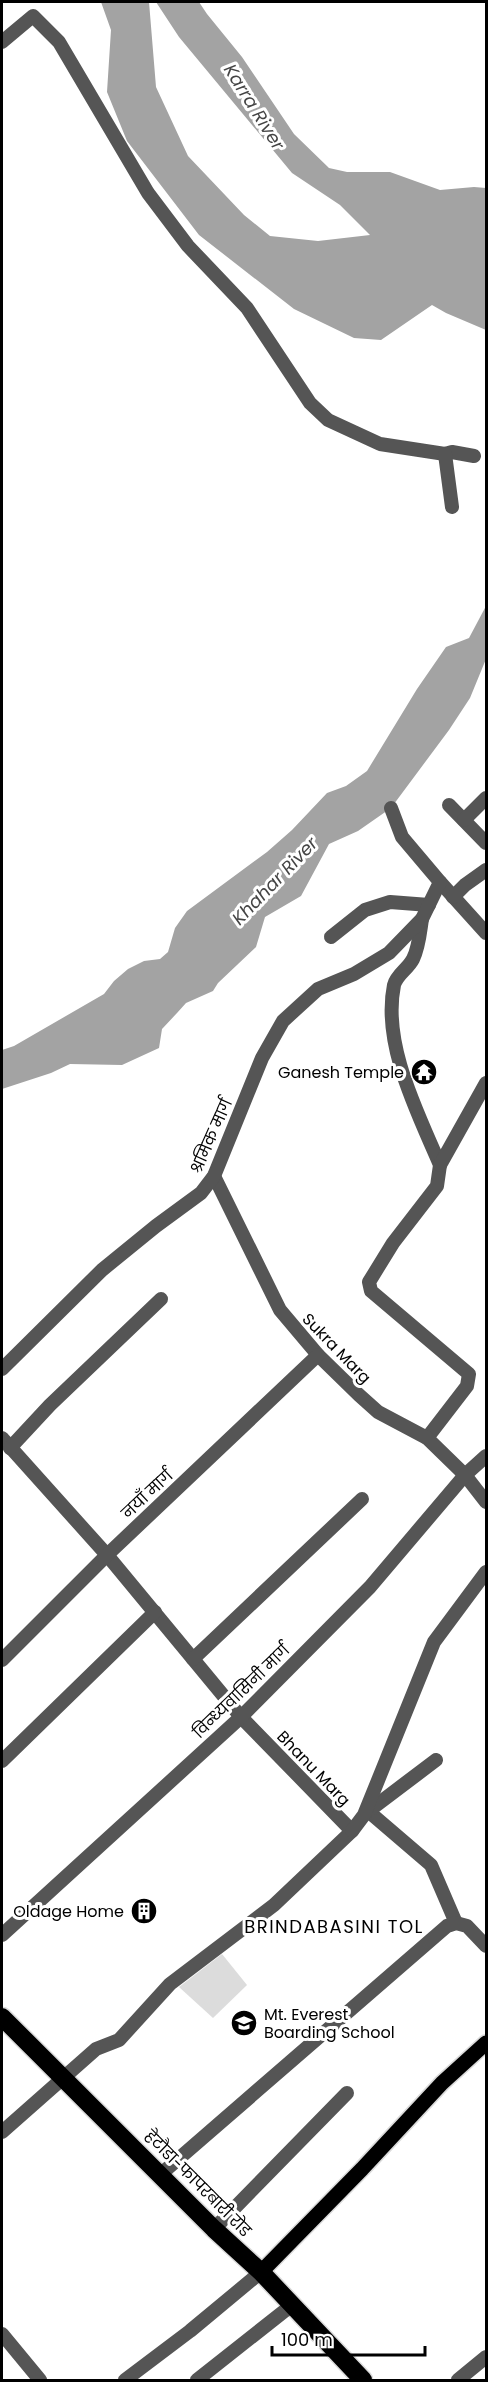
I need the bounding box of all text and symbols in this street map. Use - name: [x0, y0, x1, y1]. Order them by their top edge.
- water label: Karra River: [218, 59, 291, 156]
- water label: Khahar River: [226, 830, 324, 930]
- temple icon: Ganesh Temple: [409, 1057, 439, 1087]
- place label: Ganesh Temple: [278, 1061, 404, 1084]
- street label: श्रमिक मार्ग: [185, 1092, 239, 1177]
- street label: Sukra Marg: [297, 1308, 376, 1389]
- street label: नयाँ मार्ग: [115, 1462, 180, 1525]
- street label: विन्ध्यवासिनी मार्ग: [187, 1637, 297, 1744]
- street label: Bhanu Marg: [272, 1725, 356, 1811]
- building icon: Oldage Home: [129, 1896, 159, 1926]
- place label: Oldage Home: [13, 1900, 124, 1923]
- district label: BRINDABASINI TOL: [244, 1914, 424, 1939]
- place label: Mt. Everest Boarding School: [264, 2003, 395, 2044]
- school or university icon: Mt. Everest Boarding School: [229, 2008, 259, 2038]
- street label: हेटौडा-फापरबारी रोड: [138, 2124, 257, 2242]
- scale bar: [272, 2319, 425, 2357]
- text: 100 m: [281, 2327, 333, 2352]

